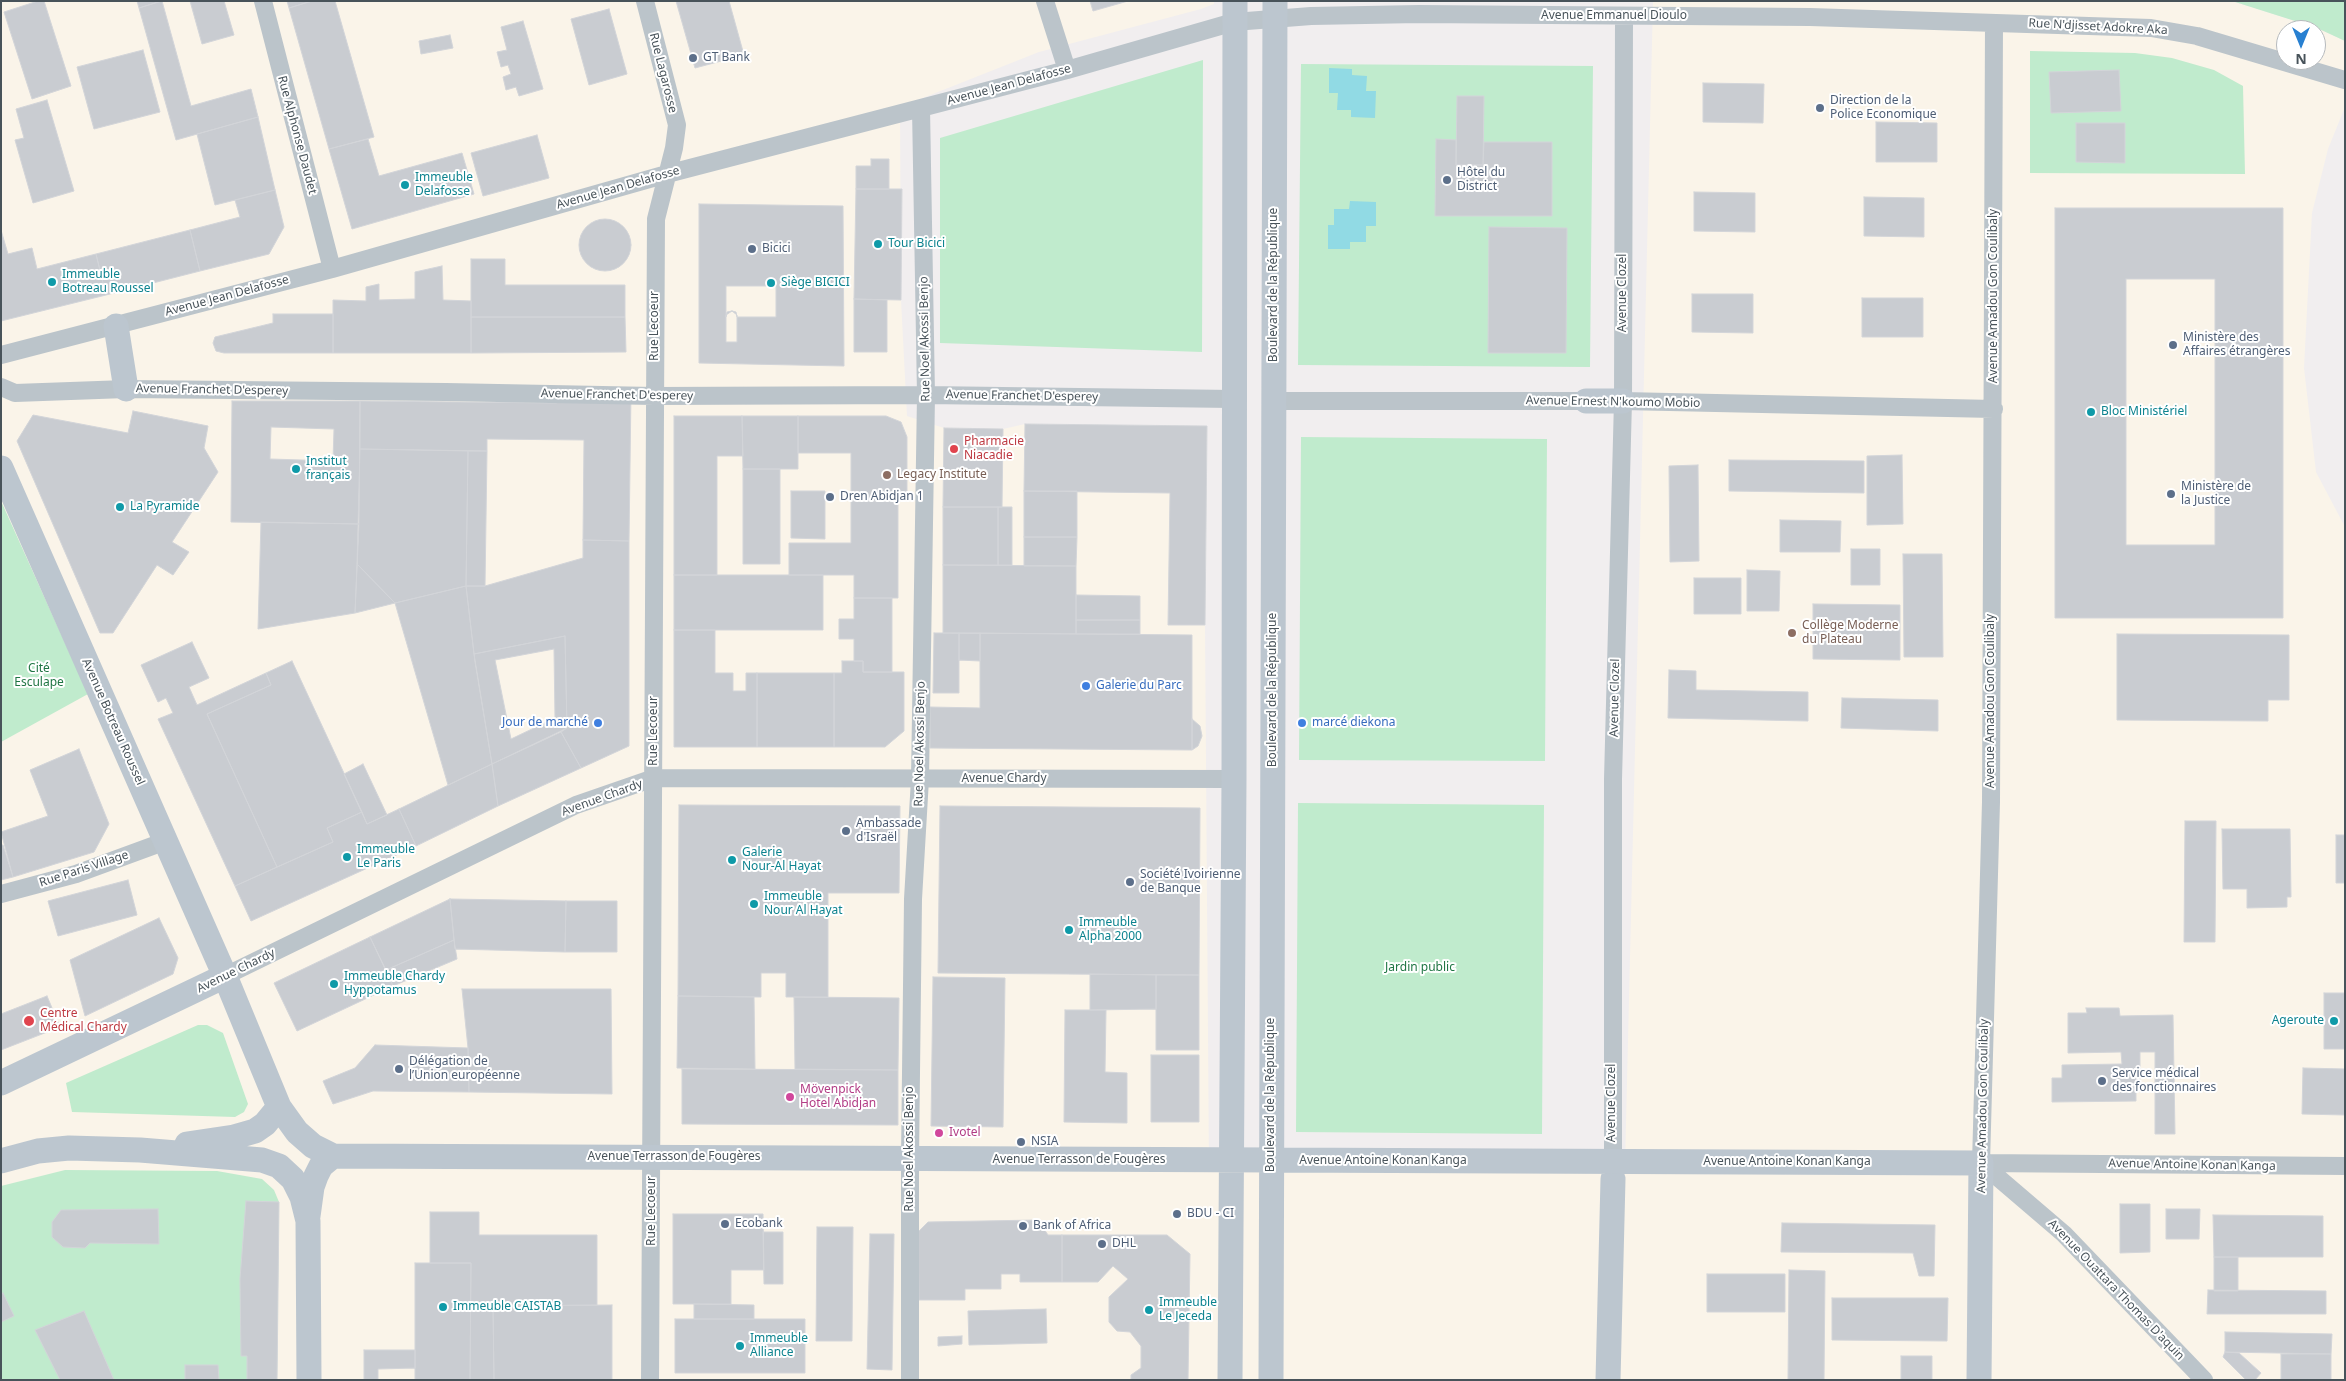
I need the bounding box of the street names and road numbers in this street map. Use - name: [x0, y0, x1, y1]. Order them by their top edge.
- street label: Avenue Emmanuel Dioulo: [1541, 9, 1687, 23]
- street label: Rue N'djisset Adokre Aka: [2028, 16, 2168, 38]
- street label: Rue Lagarosse: [646, 31, 680, 115]
- street label: Avenue Jean Delafosse: [946, 62, 1072, 108]
- street label: Rue Alphonse Daudet: [274, 74, 320, 196]
- street label: Avenue Jean Delafosse: [555, 163, 681, 213]
- street label: Boulevard de la République: [1267, 208, 1281, 362]
- street label: Avenue Amadou Gon Coulibaly: [1987, 209, 2001, 383]
- street label: Avenue Clozel: [1616, 254, 1630, 332]
- street label: Avenue Jean Delafosse: [164, 273, 290, 319]
- street label: Rue Noel Akossi Benjo: [917, 276, 933, 402]
- street label: Rue Lecoeur: [648, 291, 662, 361]
- street label: Avenue Franchet D'esperey: [136, 381, 288, 399]
- street label: Avenue Franchet D'esperey: [541, 386, 693, 404]
- street label: Avenue Franchet D'esperey: [946, 387, 1098, 405]
- street label: Avenue Ernest N'koumo Mobio: [1526, 393, 1700, 411]
- street label: Boulevard de la République: [1266, 613, 1280, 767]
- street label: Avenue Amadou Gon Coulibaly: [1984, 614, 1998, 788]
- street label: Avenue Botreau Roussel: [79, 657, 147, 787]
- street label: Avenue Clozel: [1607, 659, 1623, 737]
- street label: Rue Noel Akossi Benjo: [912, 681, 928, 807]
- street label: Rue Lecoeur: [647, 696, 661, 766]
- street label: Avenue Chardy: [961, 772, 1047, 786]
- street label: Avenue Chardy: [560, 777, 644, 819]
- street label: Rue Paris Village: [38, 848, 130, 890]
- street label: Avenue Chardy: [195, 946, 277, 996]
- street label: Boulevard de la République: [1264, 1018, 1278, 1172]
- street label: Avenue Amadou Gon Coulibaly: [1974, 1019, 1992, 1193]
- street label: Avenue Clozel: [1605, 1064, 1619, 1142]
- street label: Rue Noel Akossi Benjo: [903, 1086, 917, 1212]
- street label: Avenue Terrasson de Fougères: [587, 1150, 761, 1164]
- street label: Avenue Terrasson de Fougères: [992, 1153, 1166, 1167]
- street label: Avenue Antoine Konan Kanga: [1299, 1154, 1467, 1168]
- street label: Avenue Antoine Konan Kanga: [1703, 1155, 1871, 1169]
- street label: Avenue Antoine Konan Kanga: [2108, 1156, 2276, 1174]
- street label: Rue Lecoeur: [645, 1176, 659, 1246]
- street label: Avenue Ouattara Thomas D'aquin: [2045, 1217, 2187, 1363]

